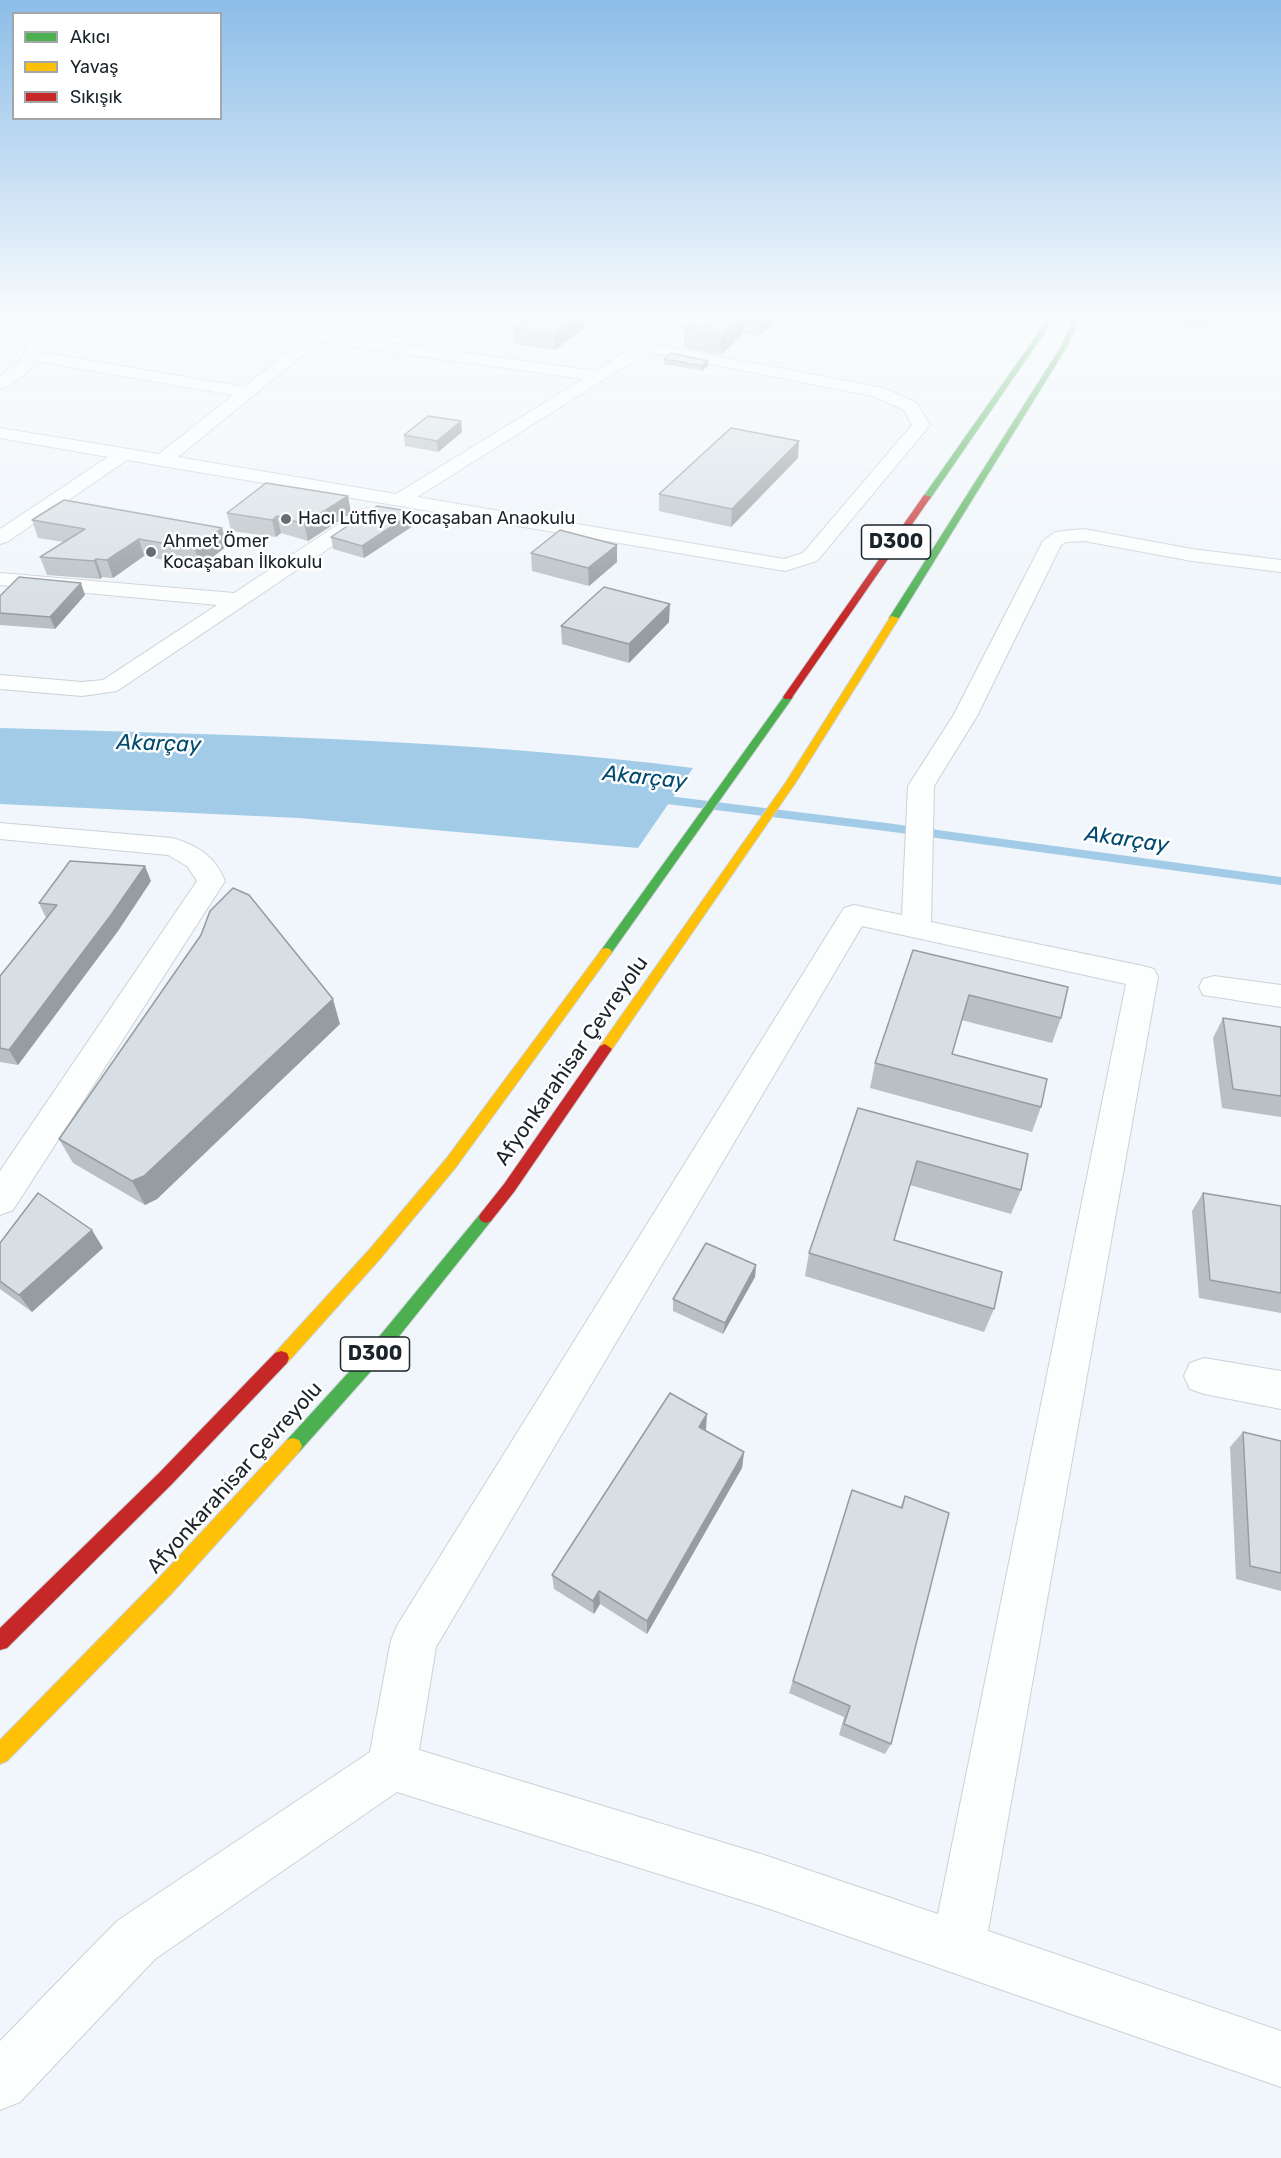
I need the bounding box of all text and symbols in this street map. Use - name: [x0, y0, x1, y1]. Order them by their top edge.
- legend: [12, 12, 222, 120]
- text: Akıcı: [70, 26, 110, 48]
- text: Yavaş: [70, 56, 118, 78]
- text: Sıkışık: [70, 86, 122, 108]
- place label: Hacı Lütfiye Kocaşaban Anaokulu: [298, 508, 575, 530]
- marker: Hacı Lütfiye Kocaşaban Anaokulu: [279, 512, 293, 526]
- road number: D300: [862, 525, 930, 559]
- place label: Ahmet Ömer Kocaşaban İlkokulu: [163, 531, 322, 574]
- marker: Ahmet Ömer Kocaşaban İlkokulu: [144, 545, 158, 559]
- water label: Akarçay: [116, 729, 202, 759]
- water label: Akarçay: [602, 760, 688, 796]
- water label: Akarçay: [1083, 821, 1171, 859]
- street label: Afyonkarahisar Çevreyolu: [490, 951, 654, 1171]
- road number: D300: [340, 1337, 410, 1371]
- street label: Afyonkarahisar Çevreyolu: [142, 1377, 328, 1579]

